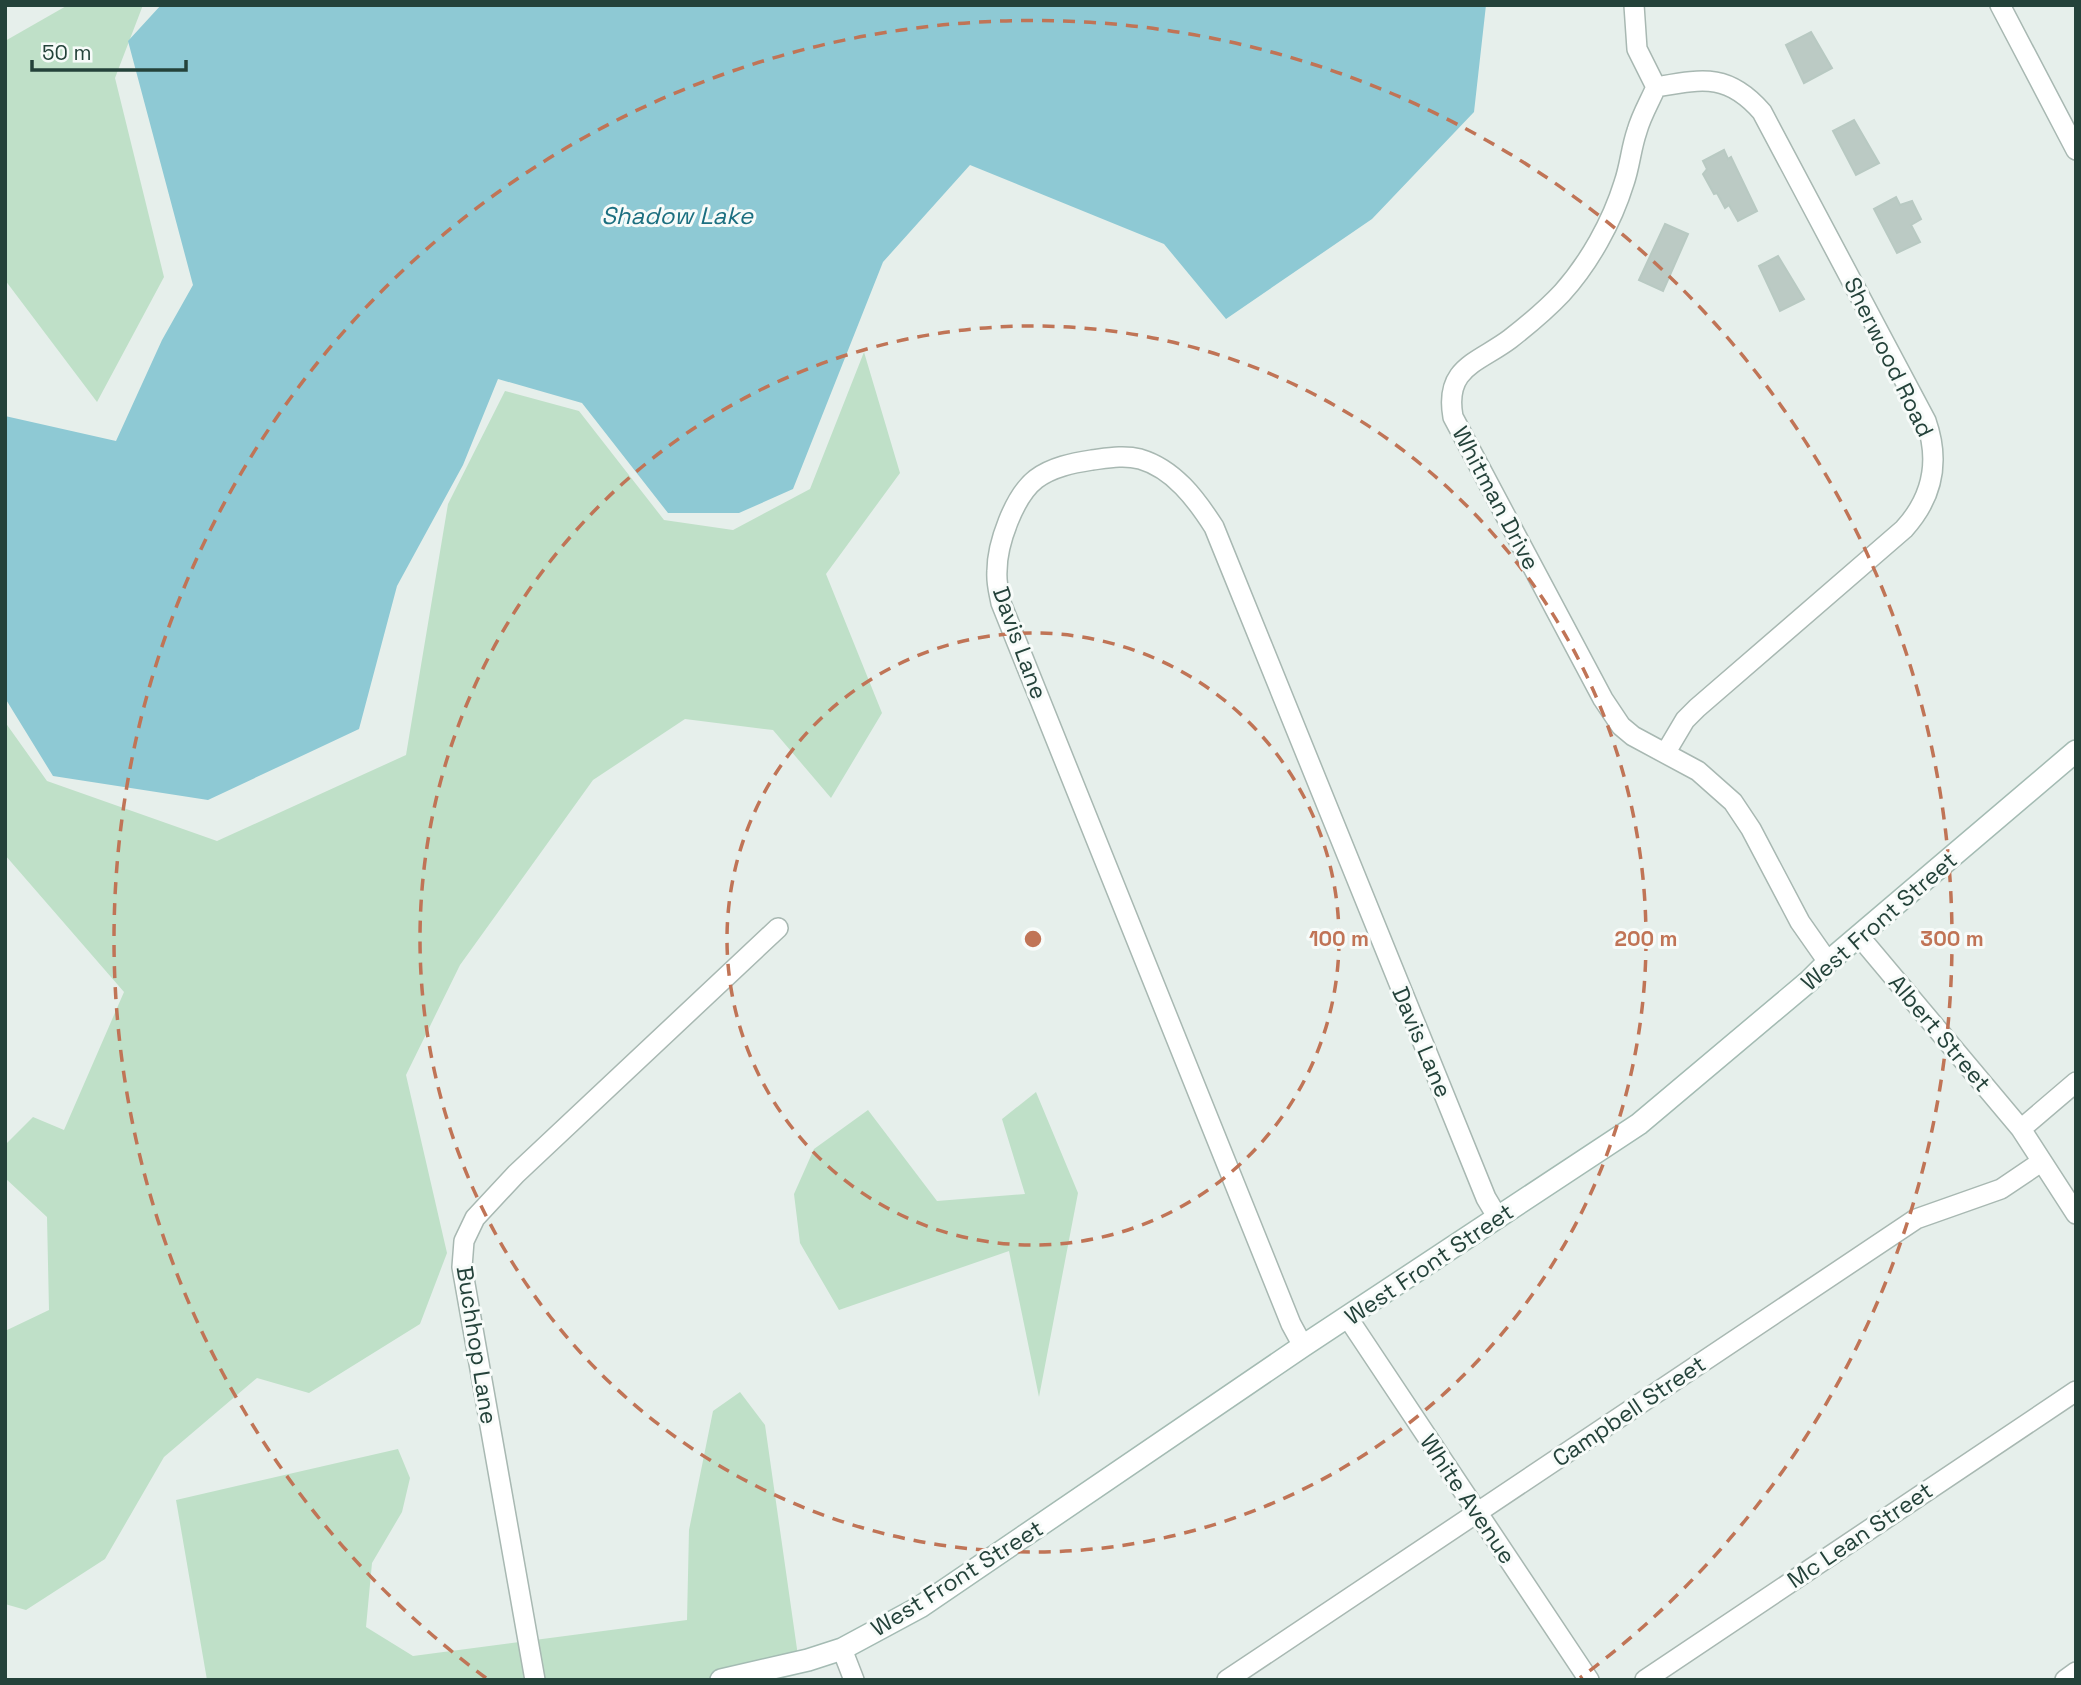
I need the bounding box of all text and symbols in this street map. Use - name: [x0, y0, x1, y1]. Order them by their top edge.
- scale bar: [32, 28, 186, 72]
- text: 50 m: [42, 39, 92, 66]
- water label: Shadow Lake: [601, 200, 754, 231]
- street label: Sherwood Road: [1837, 272, 1941, 442]
- street label: Whitman Drive: [1446, 421, 1546, 575]
- street label: Davis Lane: [986, 583, 1054, 703]
- street label: West Front Street: [1795, 845, 1963, 997]
- text: 100 m: [1309, 925, 1369, 952]
- text: 200 m: [1615, 925, 1677, 952]
- text: 300 m: [1920, 925, 1984, 952]
- centre of rings: [1021, 927, 1045, 951]
- street label: Albert Street: [1882, 968, 1998, 1098]
- street label: Davis Lane: [1385, 982, 1459, 1102]
- street label: West Front Street: [1339, 1196, 1519, 1332]
- street label: Buchhop Lane: [450, 1264, 504, 1426]
- street label: Campbell Street: [1547, 1349, 1711, 1473]
- street label: White Avenue: [1413, 1428, 1523, 1570]
- street label: Mc Lean Street: [1781, 1475, 1939, 1595]
- street label: West Front Street: [865, 1513, 1049, 1643]

